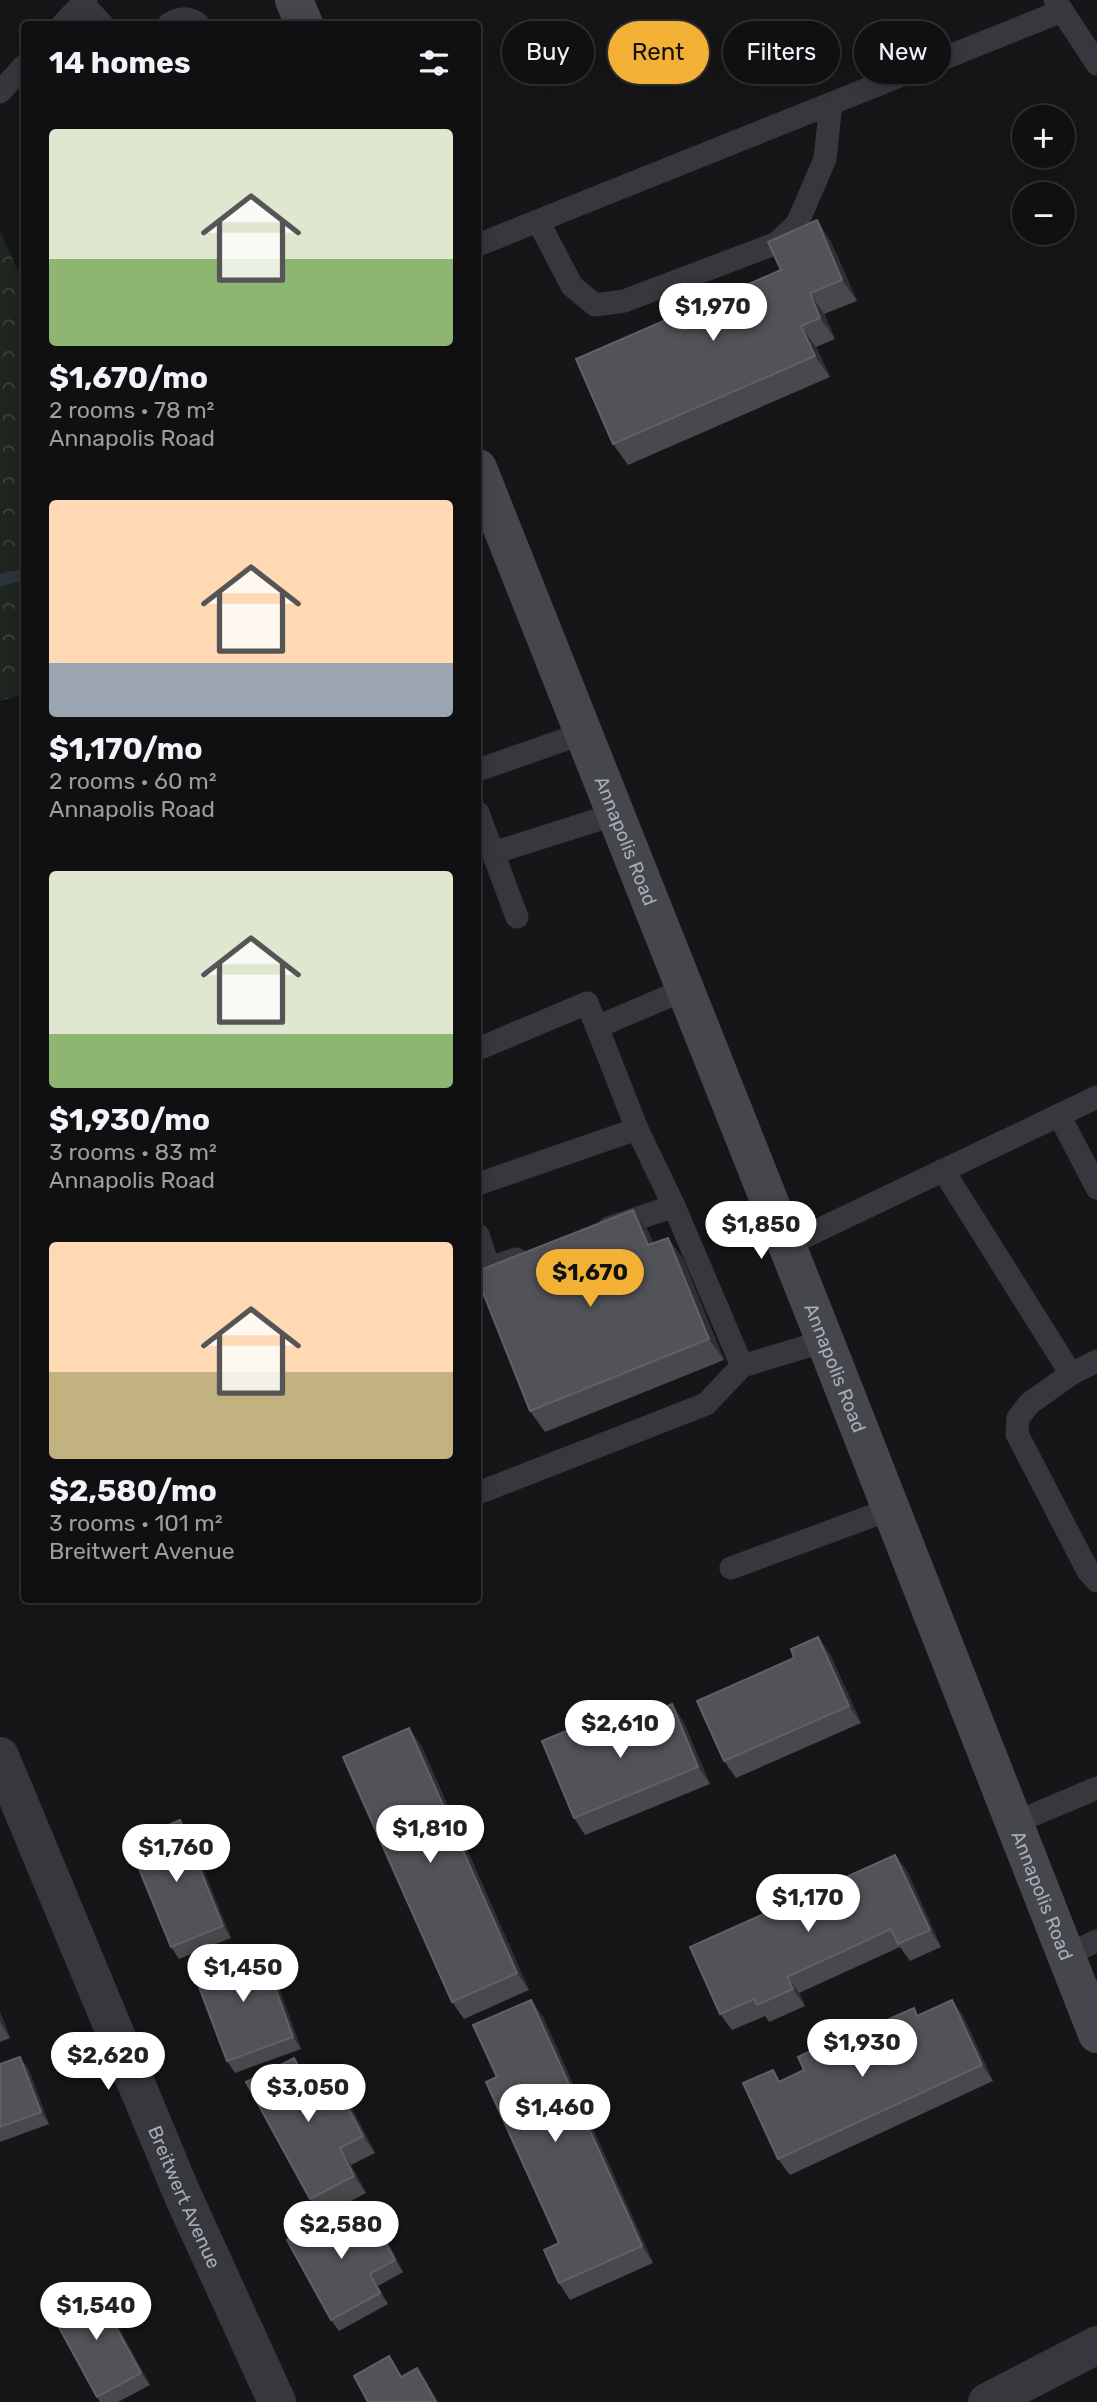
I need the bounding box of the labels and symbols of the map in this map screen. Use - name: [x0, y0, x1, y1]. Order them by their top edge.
- pin: $1,970: [656, 284, 770, 343]
- street label: Annapolis Road: [590, 773, 662, 909]
- pin: $1,850: [704, 1202, 818, 1261]
- pin: $1,670: [533, 1250, 647, 1309]
- street label: Annapolis Road: [800, 1300, 871, 1436]
- pin: $2,610: [563, 1700, 677, 1760]
- pin: $1,810: [373, 1806, 487, 1865]
- pin: $1,760: [119, 1825, 233, 1884]
- street label: Annapolis Road: [1007, 1827, 1078, 1963]
- pin: $1,170: [751, 1874, 865, 1934]
- pin: $1,450: [186, 1944, 300, 2004]
- pin: $1,930: [805, 2020, 919, 2079]
- pin: $2,620: [51, 2032, 165, 2092]
- pin: $3,050: [251, 2064, 365, 2124]
- pin: $1,460: [498, 2084, 612, 2144]
- street label: Breitwert Avenue: [143, 2122, 226, 2272]
- pin: $2,580: [284, 2202, 398, 2261]
- pin: $1,540: [39, 2282, 153, 2342]

